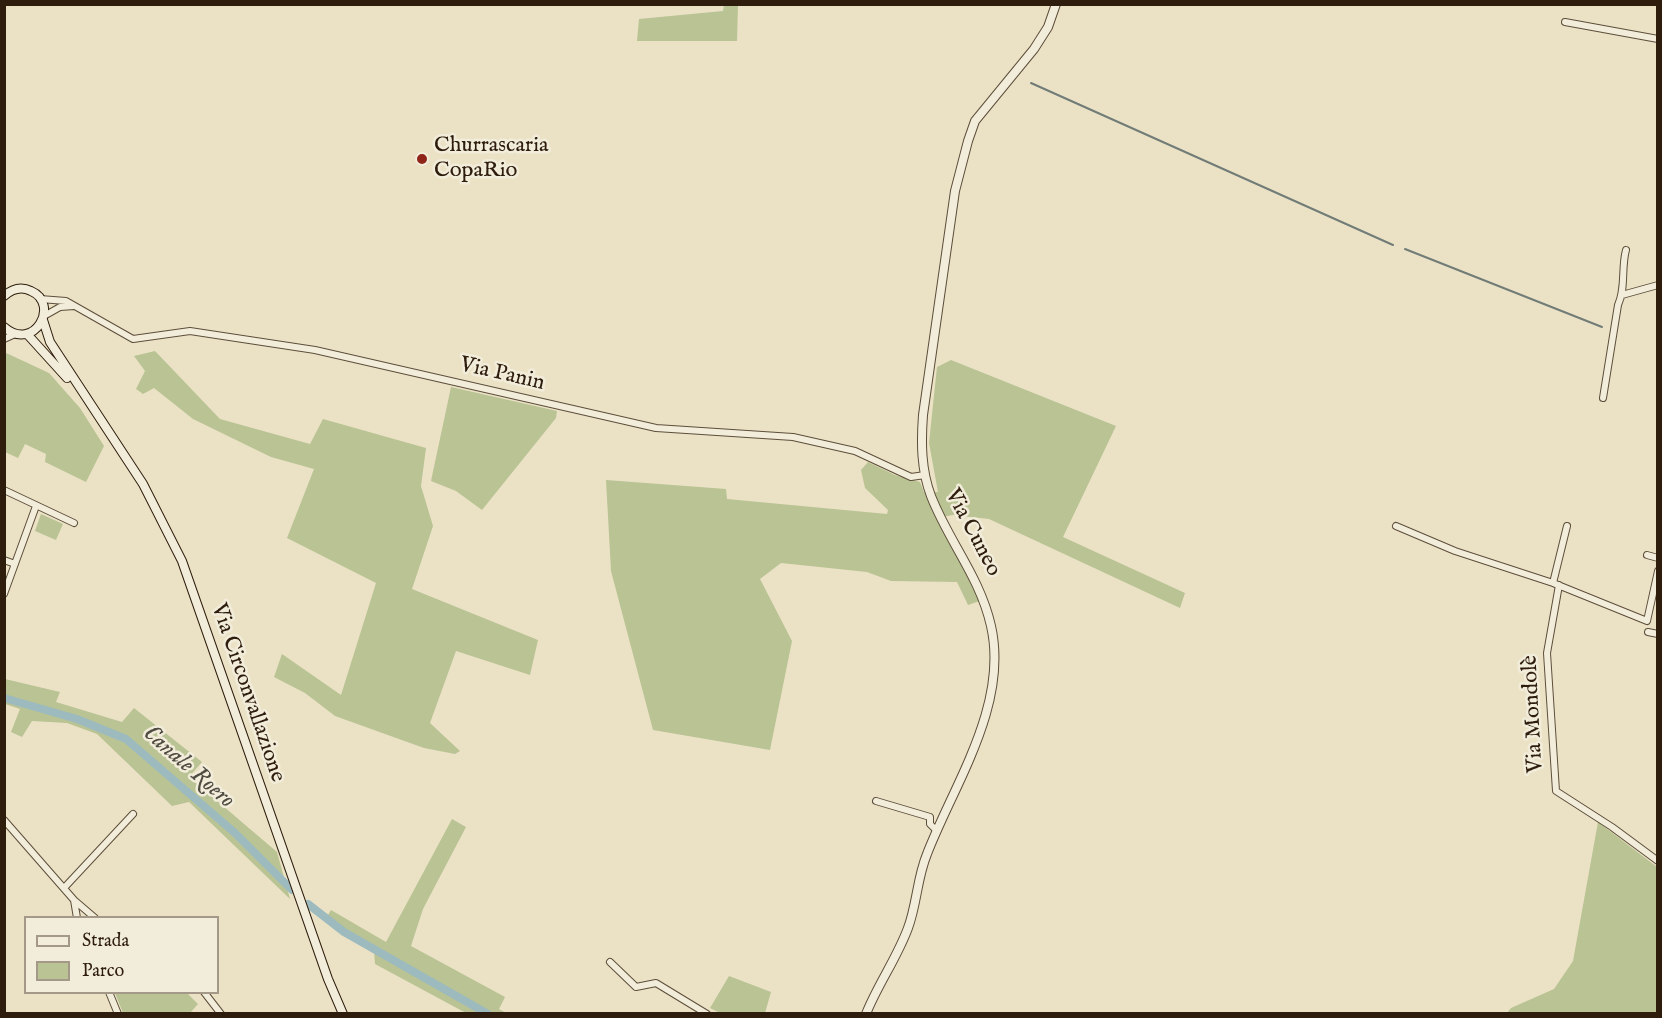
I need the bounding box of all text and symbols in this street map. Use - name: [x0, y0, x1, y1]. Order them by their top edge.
- place label: Churrascaria CopaRio: [434, 133, 549, 184]
- marker: Churrascaria CopaRio: [415, 152, 429, 166]
- street label: Via Panin: [457, 352, 547, 398]
- street label: Via Cuneo: [938, 485, 1006, 581]
- street label: Via Circonvallazione: [204, 600, 290, 786]
- street label: Via Mondolè: [1518, 654, 1550, 774]
- water label: Canale Roero: [136, 720, 240, 816]
- legend: [24, 916, 219, 994]
- text: Strada: [82, 930, 129, 953]
- text: Parco: [82, 960, 124, 983]

